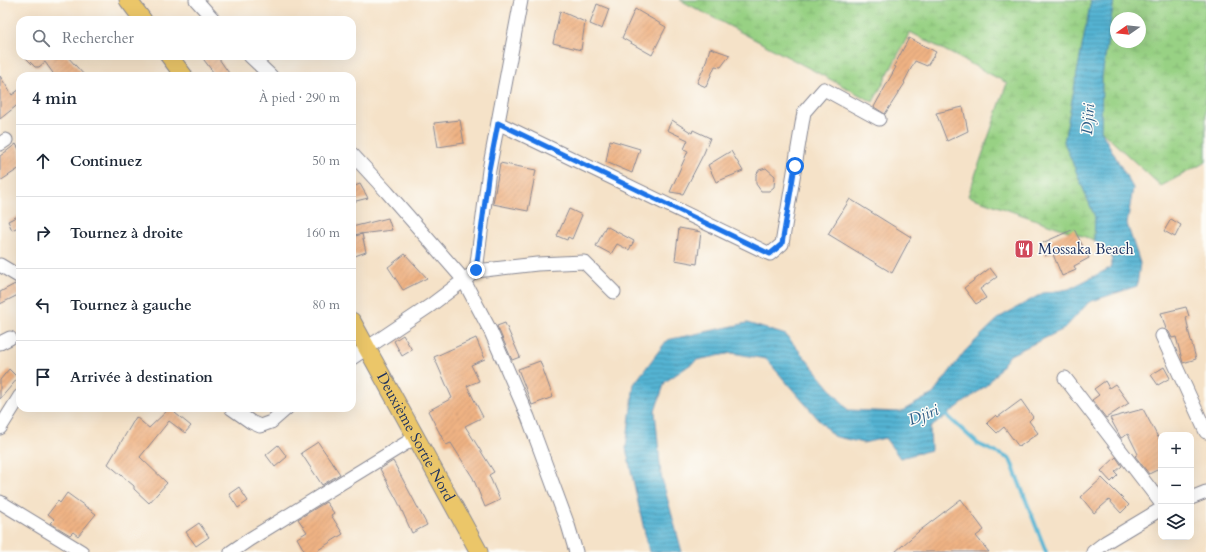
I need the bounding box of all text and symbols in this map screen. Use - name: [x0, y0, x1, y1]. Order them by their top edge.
- north arrow: [1110, 12, 1146, 48]
- search box: [16, 16, 356, 60]
- icon: search: [30, 27, 52, 49]
- text: Rechercher: [62, 28, 134, 48]
- text: 4 min: [32, 87, 77, 110]
- text: À pied · 290 m: [259, 89, 340, 107]
- water label: Djiri: [1076, 102, 1100, 135]
- icon: ahead: [32, 150, 54, 172]
- text: Continuez: [70, 151, 142, 171]
- text: 50 m: [312, 152, 340, 170]
- route start: [786, 157, 804, 175]
- icon: right: [32, 222, 54, 244]
- text: Tournez à droite: [70, 223, 183, 243]
- text: 160 m: [306, 224, 340, 242]
- restaurant icon: Mossaka Beach: [1013, 238, 1035, 260]
- place label: Mossaka Beach: [1038, 239, 1135, 259]
- route end: [467, 261, 485, 279]
- icon: left: [32, 294, 54, 316]
- text: Tournez à gauche: [70, 295, 192, 315]
- text: 80 m: [312, 296, 340, 314]
- icon: arrive: [32, 366, 54, 388]
- text: Arrivée à destination: [70, 367, 213, 387]
- street label: Deuxième Sortie Nord: [372, 369, 459, 505]
- water label: Djiri: [905, 399, 942, 431]
- map controls: [1158, 432, 1194, 540]
- button: +: [1158, 432, 1194, 468]
- button: −: [1158, 468, 1194, 504]
- button: layers: [1158, 504, 1194, 540]

